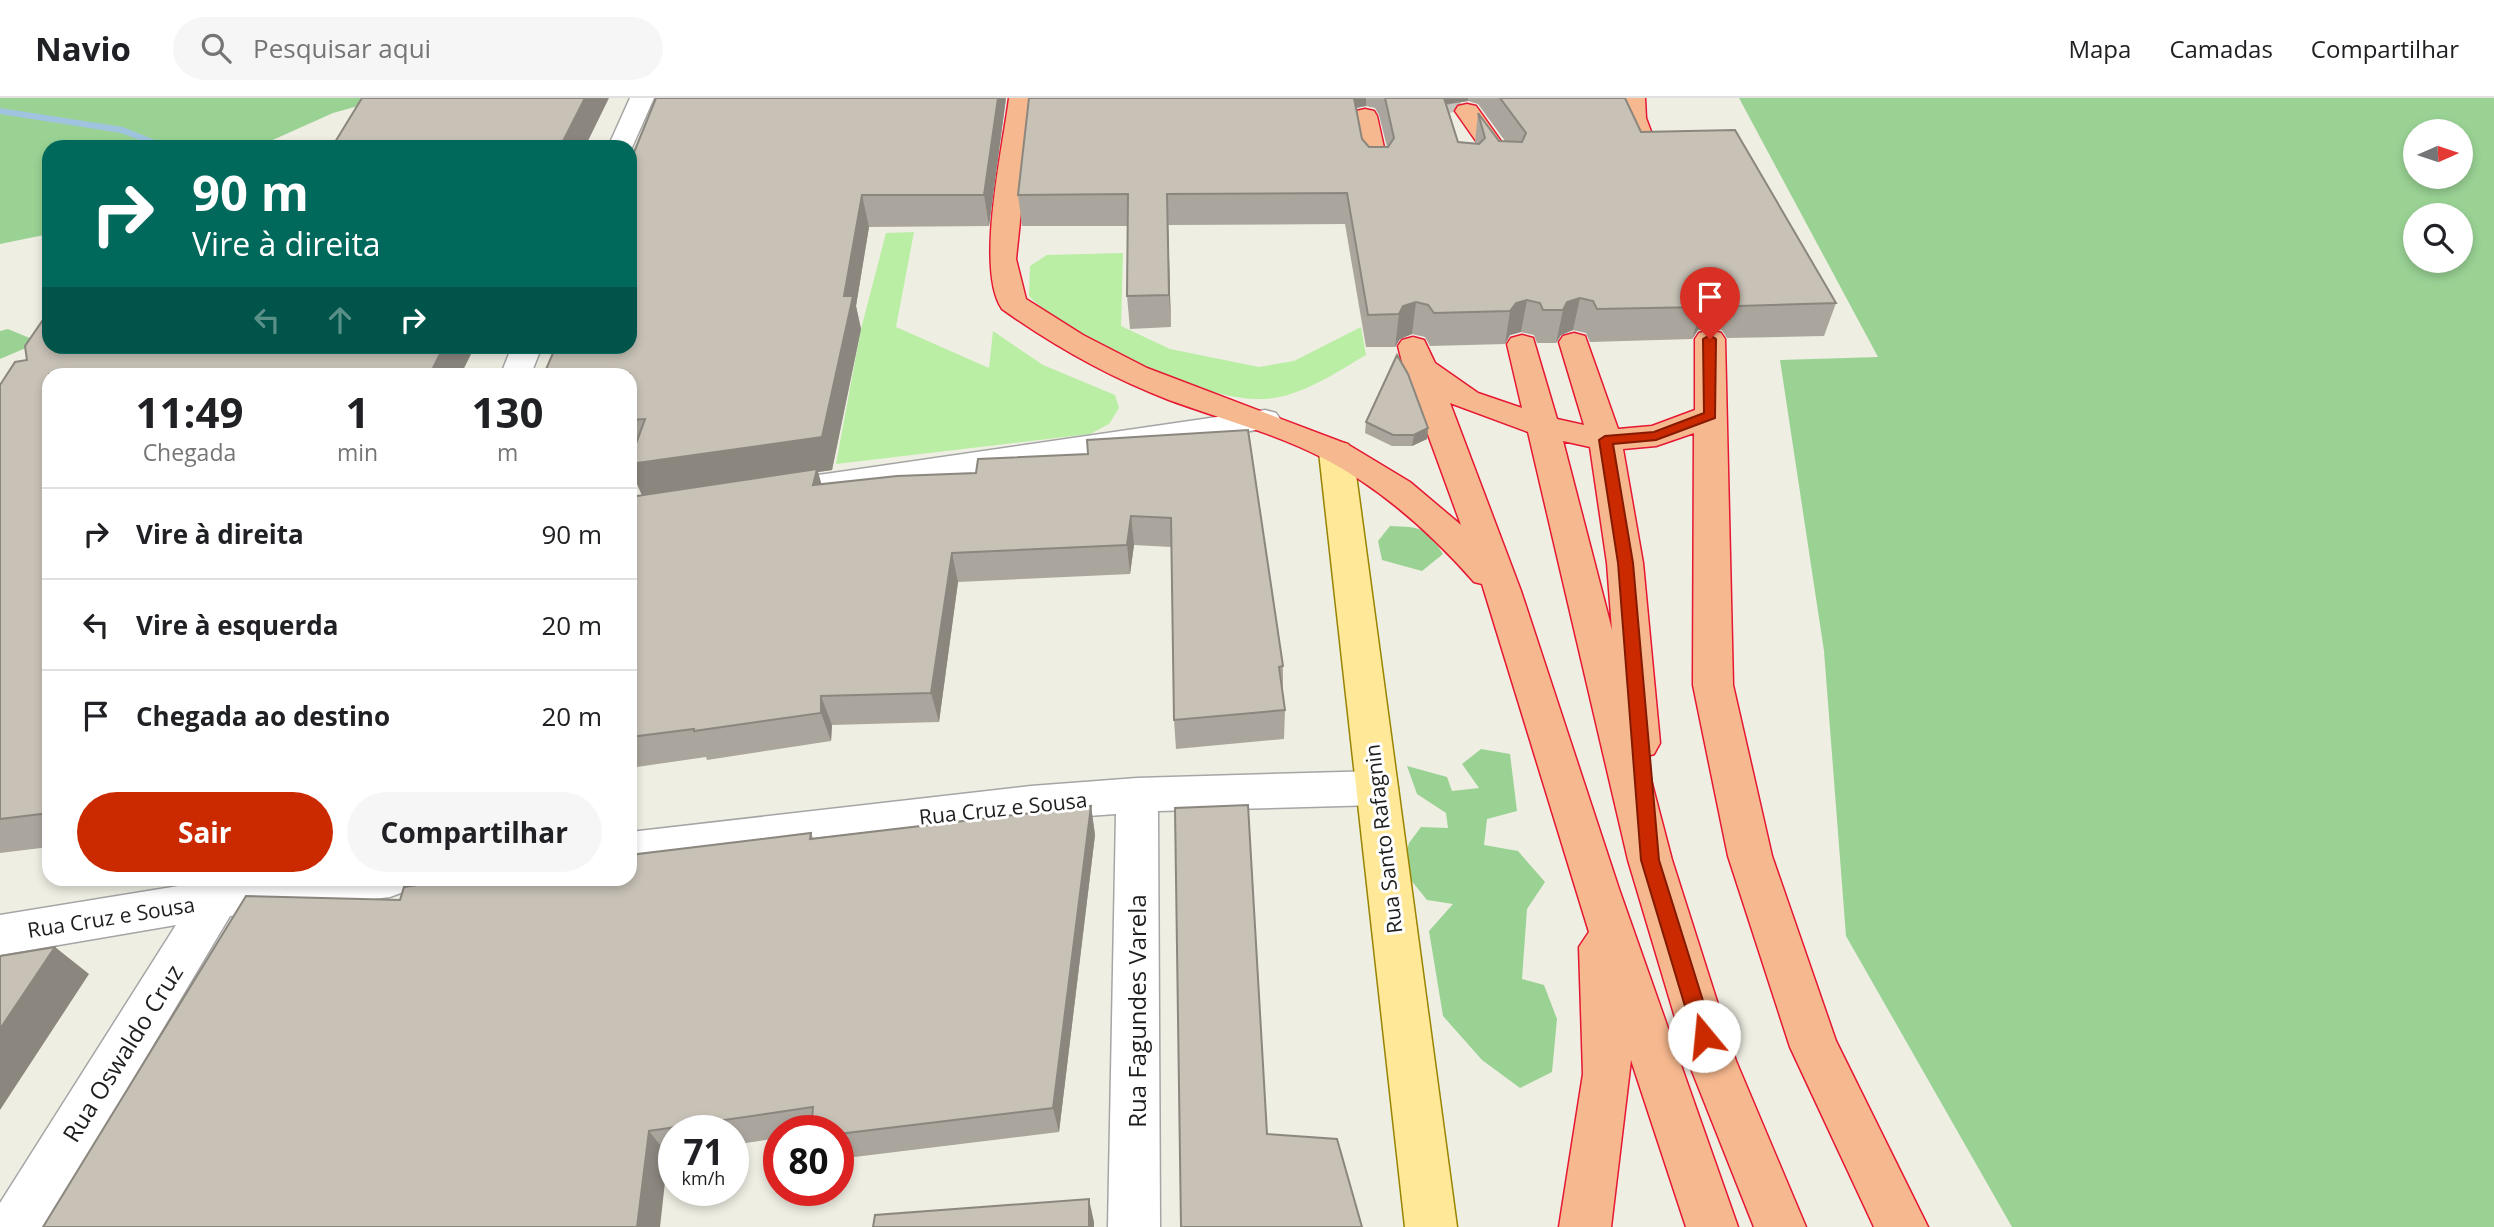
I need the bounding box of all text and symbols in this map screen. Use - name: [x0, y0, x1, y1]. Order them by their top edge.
- search box: [173, 17, 663, 80]
- text: Navio: [35, 26, 131, 71]
- icon: search: [197, 29, 235, 67]
- text: Pesquisar aqui: [253, 30, 431, 66]
- text: Mapa: [2068, 32, 2131, 65]
- text: Camadas: [2169, 32, 2273, 65]
- text: Compartilhar: [2311, 32, 2459, 65]
- north arrow: [2403, 119, 2473, 189]
- map controls: [2403, 119, 2473, 273]
- text: 90 m: [192, 159, 309, 225]
- icon: right: [77, 168, 168, 259]
- button: search: [2403, 203, 2473, 273]
- text: Vire à direita: [192, 222, 381, 265]
- pin: [1680, 267, 1740, 339]
- icon: arrive: [1691, 278, 1729, 316]
- icon: left: [248, 301, 286, 339]
- icon: ahead: [321, 301, 359, 339]
- icon: right: [394, 301, 432, 339]
- text: 11:49: [135, 383, 243, 440]
- text: 1: [345, 383, 370, 440]
- text: 130: [472, 383, 544, 440]
- text: Chegada: [143, 436, 236, 468]
- text: min: [337, 436, 378, 468]
- text: m: [497, 436, 518, 468]
- icon: right: [77, 515, 115, 553]
- text: Vire à direita: [136, 516, 304, 552]
- text: 90 m: [541, 516, 602, 552]
- icon: left: [77, 606, 115, 644]
- text: Vire à esquerda: [136, 607, 338, 643]
- text: 20 m: [541, 607, 602, 643]
- icon: arrive: [77, 697, 115, 735]
- text: Chegada ao destino: [136, 698, 390, 734]
- text: 20 m: [541, 698, 602, 734]
- street label: Rua Santo Rafagnin: [1358, 743, 1408, 935]
- street label: Rua Cruz e Sousa: [918, 785, 1088, 831]
- button: Sair: [77, 792, 333, 872]
- button: Compartilhar: [347, 792, 602, 872]
- street label: Rua Cruz e Sousa: [25, 890, 197, 944]
- street label: Rua Fagundes Varela: [1120, 894, 1153, 1128]
- street label: Rua Oswaldo Cruz: [54, 958, 190, 1148]
- position arrow: [1667, 999, 1741, 1073]
- speed limit sign: 80: [763, 1115, 854, 1206]
- text: 71: [683, 1128, 724, 1175]
- text: km/h: [682, 1166, 725, 1190]

